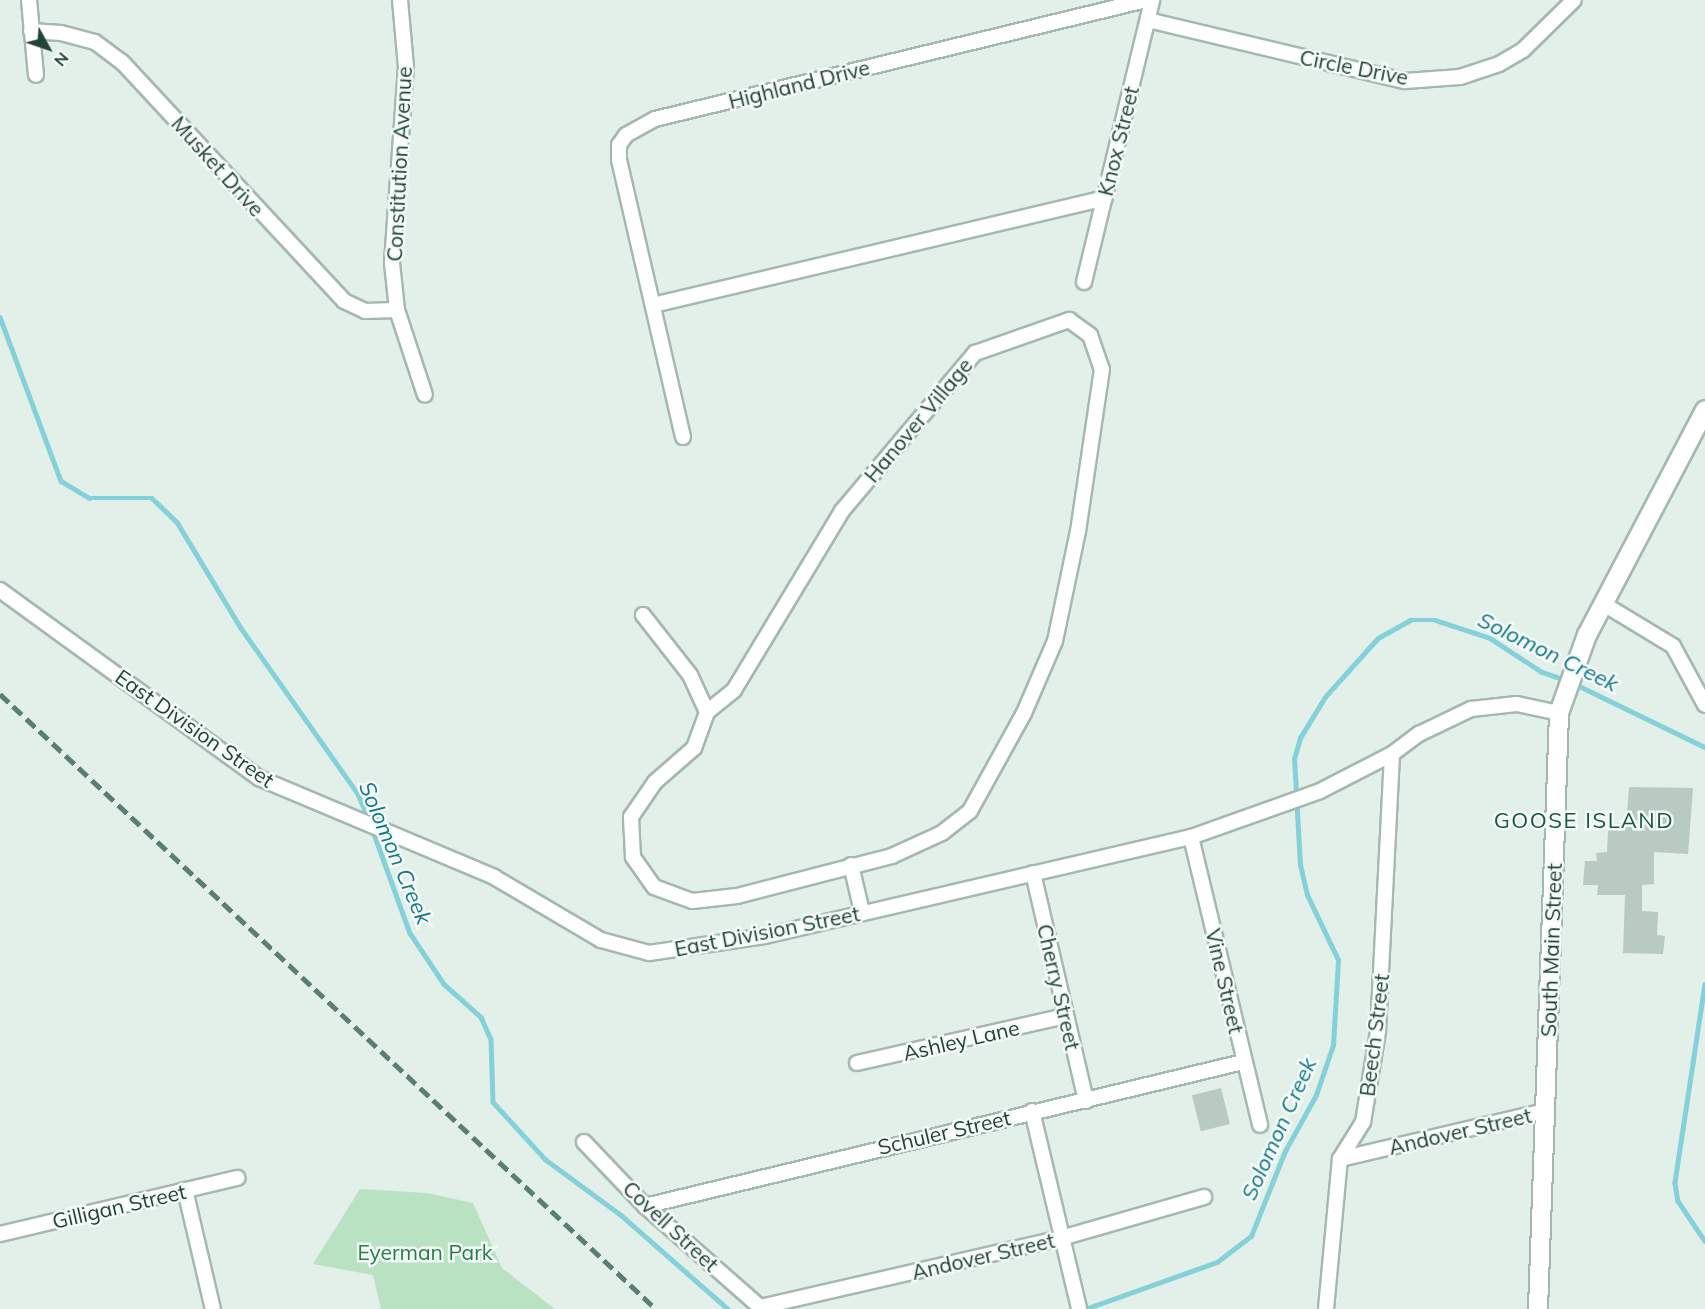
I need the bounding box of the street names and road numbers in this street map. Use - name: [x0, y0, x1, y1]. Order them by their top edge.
- street label: Circle Drive: [1298, 44, 1410, 90]
- street label: Highland Drive: [726, 54, 872, 114]
- street label: Constitution Avenue: [381, 66, 417, 262]
- street label: Knox Street: [1092, 84, 1144, 198]
- street label: Musket Drive: [166, 111, 270, 221]
- street label: Hanover Village: [859, 353, 977, 487]
- street label: East Division Street: [111, 664, 279, 792]
- street label: South Main Street: [1535, 863, 1567, 1037]
- street label: East Division Street: [672, 901, 862, 961]
- street label: Cherry Street: [1032, 921, 1086, 1053]
- street label: Vine Street: [1201, 926, 1249, 1036]
- street label: Beech Street: [1354, 972, 1394, 1098]
- street label: Ashley Lane: [900, 1014, 1022, 1066]
- street label: Andover Street: [1386, 1102, 1534, 1160]
- street label: Schuler Street: [875, 1104, 1013, 1160]
- street label: Covell Street: [618, 1175, 724, 1277]
- street label: Gilligan Street: [50, 1178, 188, 1234]
- street label: Andover Street: [909, 1227, 1057, 1285]

